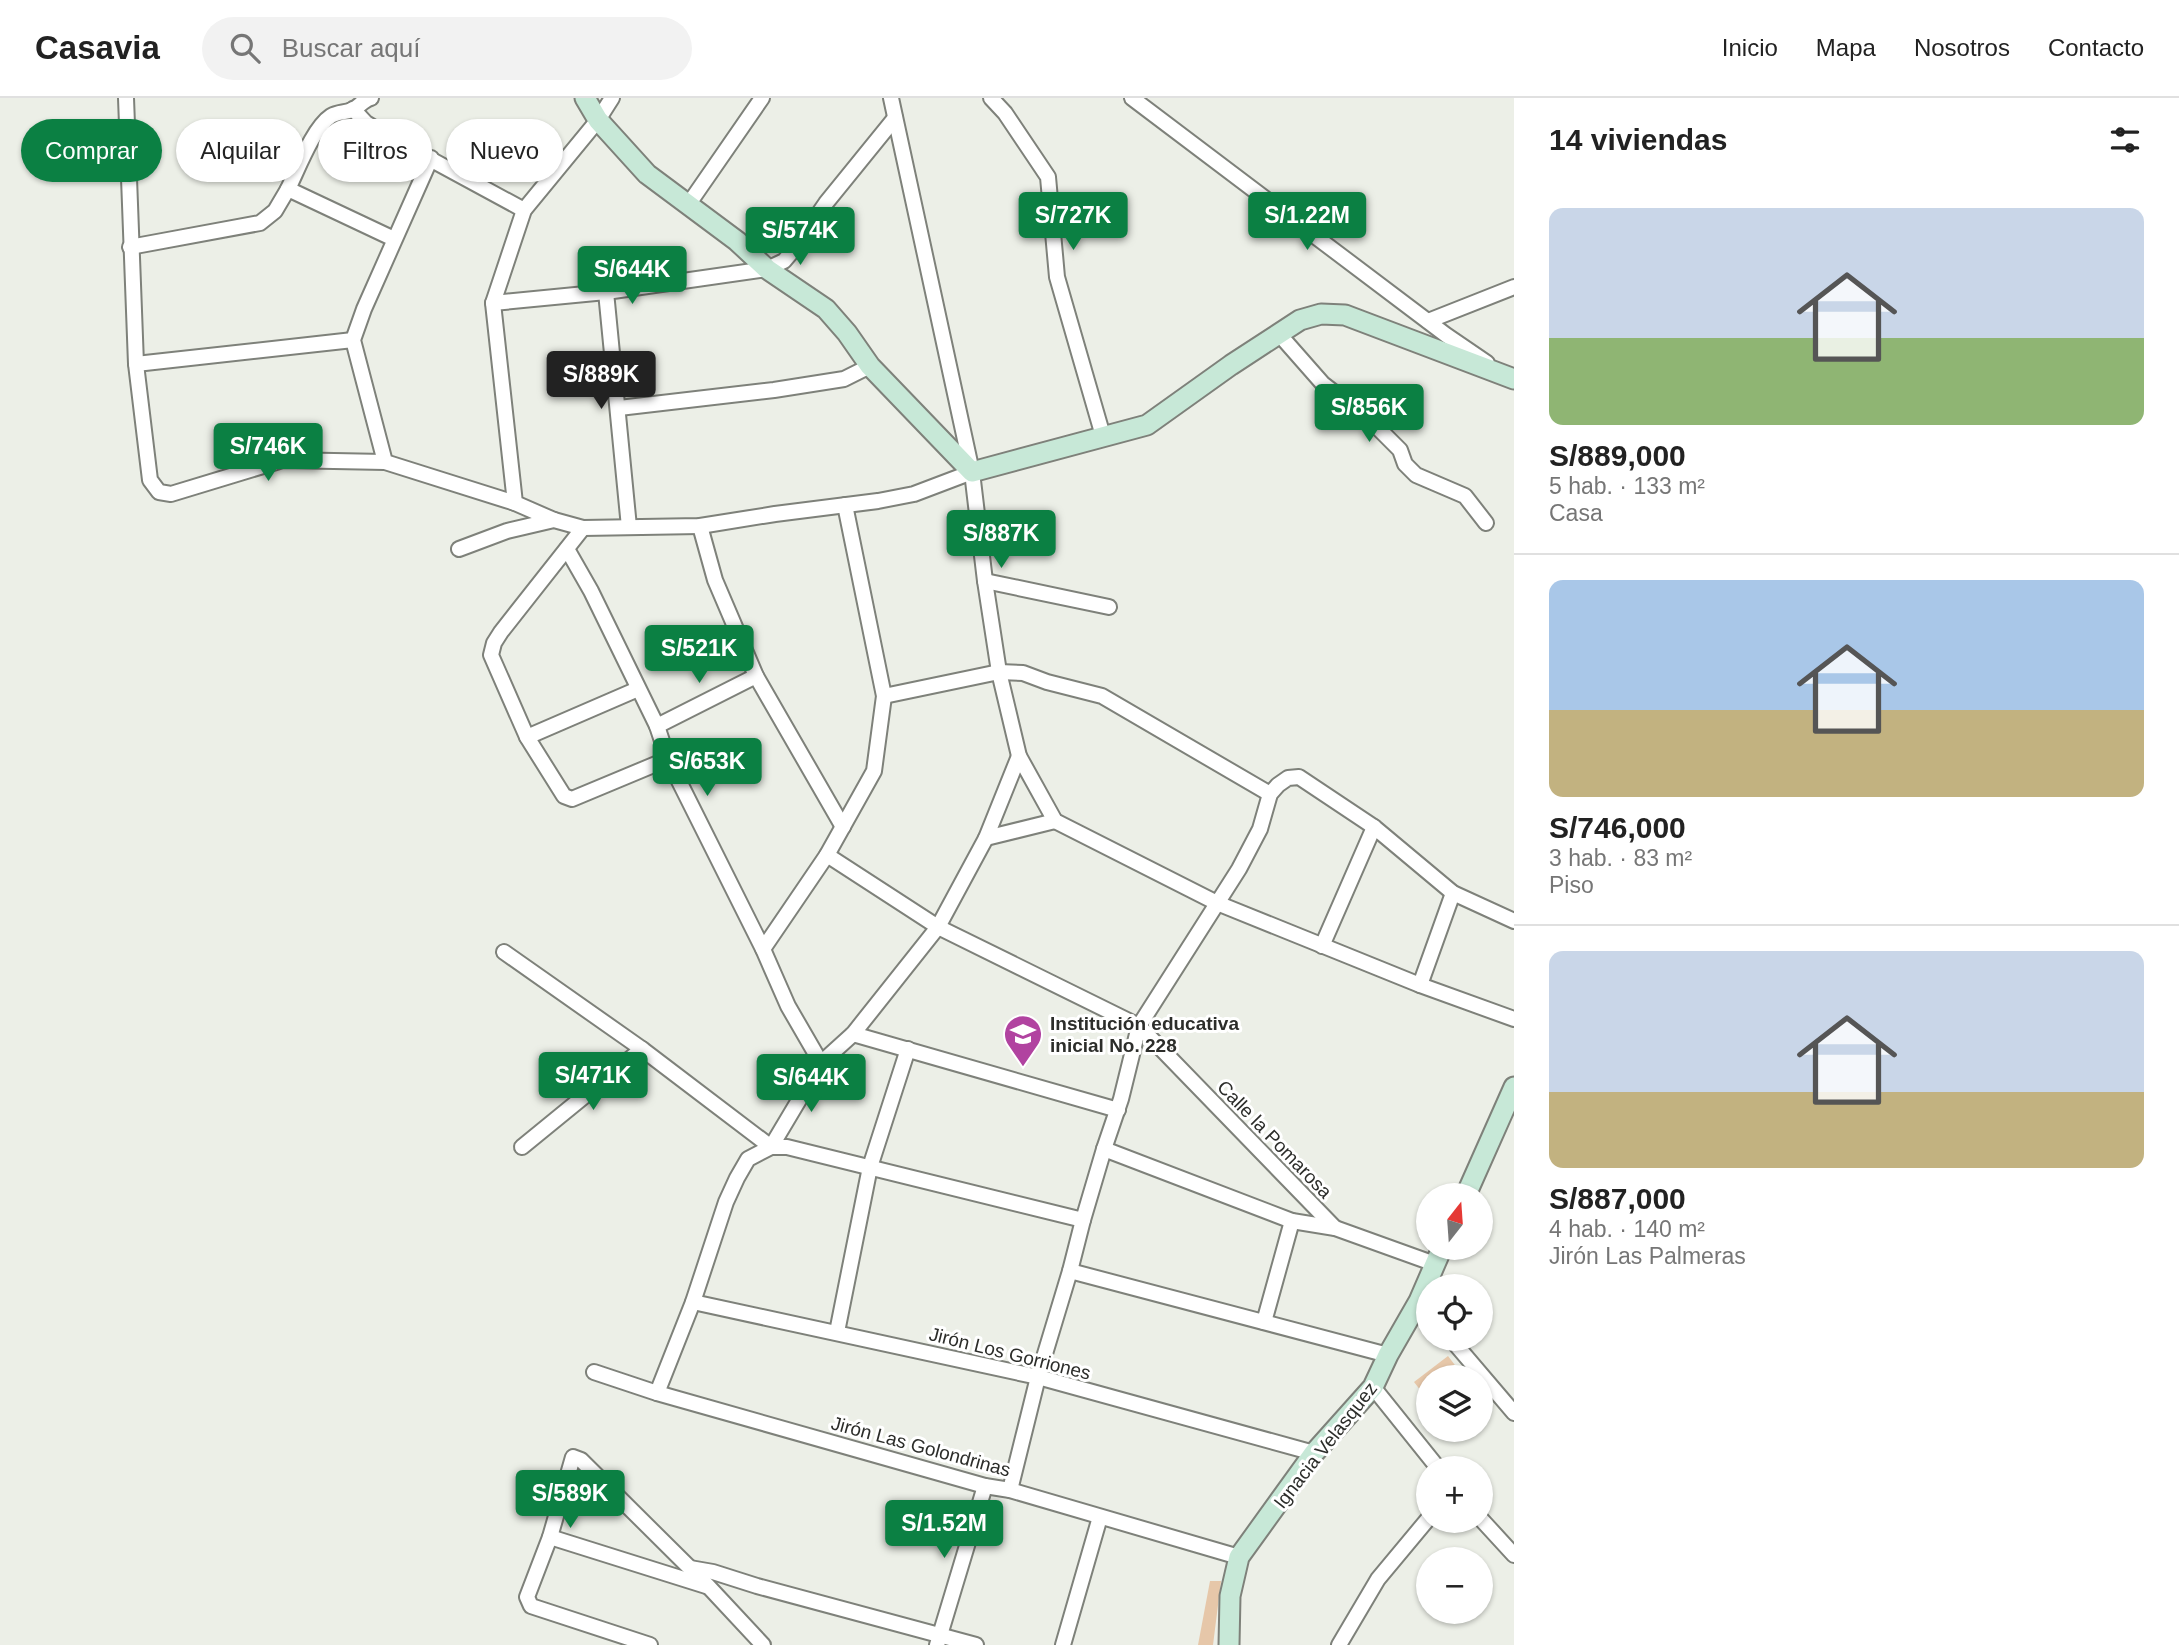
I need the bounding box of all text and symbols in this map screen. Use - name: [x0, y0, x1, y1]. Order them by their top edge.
- search box: [202, 17, 692, 80]
- text: Casavia: [35, 29, 160, 66]
- icon: search: [226, 29, 264, 67]
- text: Buscar aquí: [282, 33, 421, 63]
- text: Inicio: [1722, 34, 1778, 61]
- text: Mapa: [1816, 34, 1876, 61]
- text: Nosotros: [1914, 34, 2010, 61]
- text: Contacto: [2048, 34, 2144, 61]
- chip: Comprar: [21, 119, 162, 182]
- chip: Alquilar: [176, 119, 304, 182]
- chip: Filtros: [318, 119, 432, 182]
- chip: Nuevo: [446, 119, 563, 182]
- icon: filters: [2106, 121, 2144, 159]
- text: 14 viviendas: [1549, 123, 1727, 156]
- pin: S/727K: [1016, 192, 1130, 252]
- pin: S/1.22M: [1242, 192, 1372, 252]
- text: S/727K: [1035, 202, 1111, 228]
- text: S/1.22M: [1264, 202, 1350, 228]
- pin: S/574K: [743, 208, 857, 267]
- text: S/574K: [762, 217, 838, 243]
- pin: S/644K: [575, 246, 689, 306]
- icon: home: [1784, 254, 1910, 380]
- text: S/644K: [594, 256, 670, 282]
- pin: S/889K: [544, 352, 658, 411]
- text: S/889K: [563, 361, 639, 387]
- pin: S/856K: [1312, 384, 1426, 444]
- text: S/856K: [1331, 394, 1407, 420]
- pin: S/746K: [211, 424, 325, 483]
- text: S/746K: [230, 433, 306, 459]
- text: S/889,000: [1549, 439, 1686, 472]
- text: 5 hab. · 133 m²: [1549, 473, 1705, 499]
- text: Casa: [1549, 500, 1603, 526]
- pin: S/887K: [944, 510, 1058, 570]
- text: S/887K: [963, 520, 1039, 546]
- pin: S/521K: [642, 626, 756, 685]
- icon: home: [1784, 626, 1910, 752]
- text: S/521K: [661, 635, 737, 661]
- pin: S/653K: [650, 738, 764, 798]
- text: S/653K: [669, 748, 745, 774]
- text: S/746,000: [1549, 811, 1686, 844]
- text: 3 hab. · 83 m²: [1549, 845, 1692, 871]
- text: Piso: [1549, 872, 1594, 898]
- icon: home: [1784, 997, 1910, 1123]
- school or university icon: Institución educativa inicial No. 228: [1002, 1013, 1044, 1068]
- place label: Institución educativa inicial No. 228: [1050, 1013, 1239, 1056]
- pin: S/471K: [536, 1052, 650, 1112]
- pin: S/644K: [754, 1054, 868, 1114]
- text: S/471K: [555, 1062, 631, 1088]
- text: S/644K: [773, 1064, 849, 1090]
- street label: Calle la Pomarosa: [1213, 1076, 1336, 1203]
- text: S/887,000: [1549, 1182, 1686, 1215]
- north arrow: [1416, 1183, 1493, 1260]
- map controls: [1416, 1183, 1493, 1624]
- text: 4 hab. · 140 m²: [1549, 1216, 1705, 1242]
- text: Jirón Las Palmeras: [1549, 1243, 1746, 1269]
- button: locate: [1416, 1274, 1493, 1351]
- street label: Jirón Los Gorriones: [927, 1323, 1093, 1384]
- button: layers: [1416, 1365, 1493, 1442]
- street label: Ignacia Velasquez: [1270, 1378, 1381, 1513]
- street label: Jirón Las Golondrinas: [829, 1412, 1013, 1481]
- button: +: [1416, 1456, 1493, 1533]
- pin: S/589K: [513, 1470, 627, 1530]
- text: S/589K: [532, 1480, 608, 1506]
- pin: S/1.52M: [879, 1500, 1009, 1560]
- text: S/1.52M: [901, 1510, 987, 1536]
- button: −: [1416, 1547, 1493, 1624]

